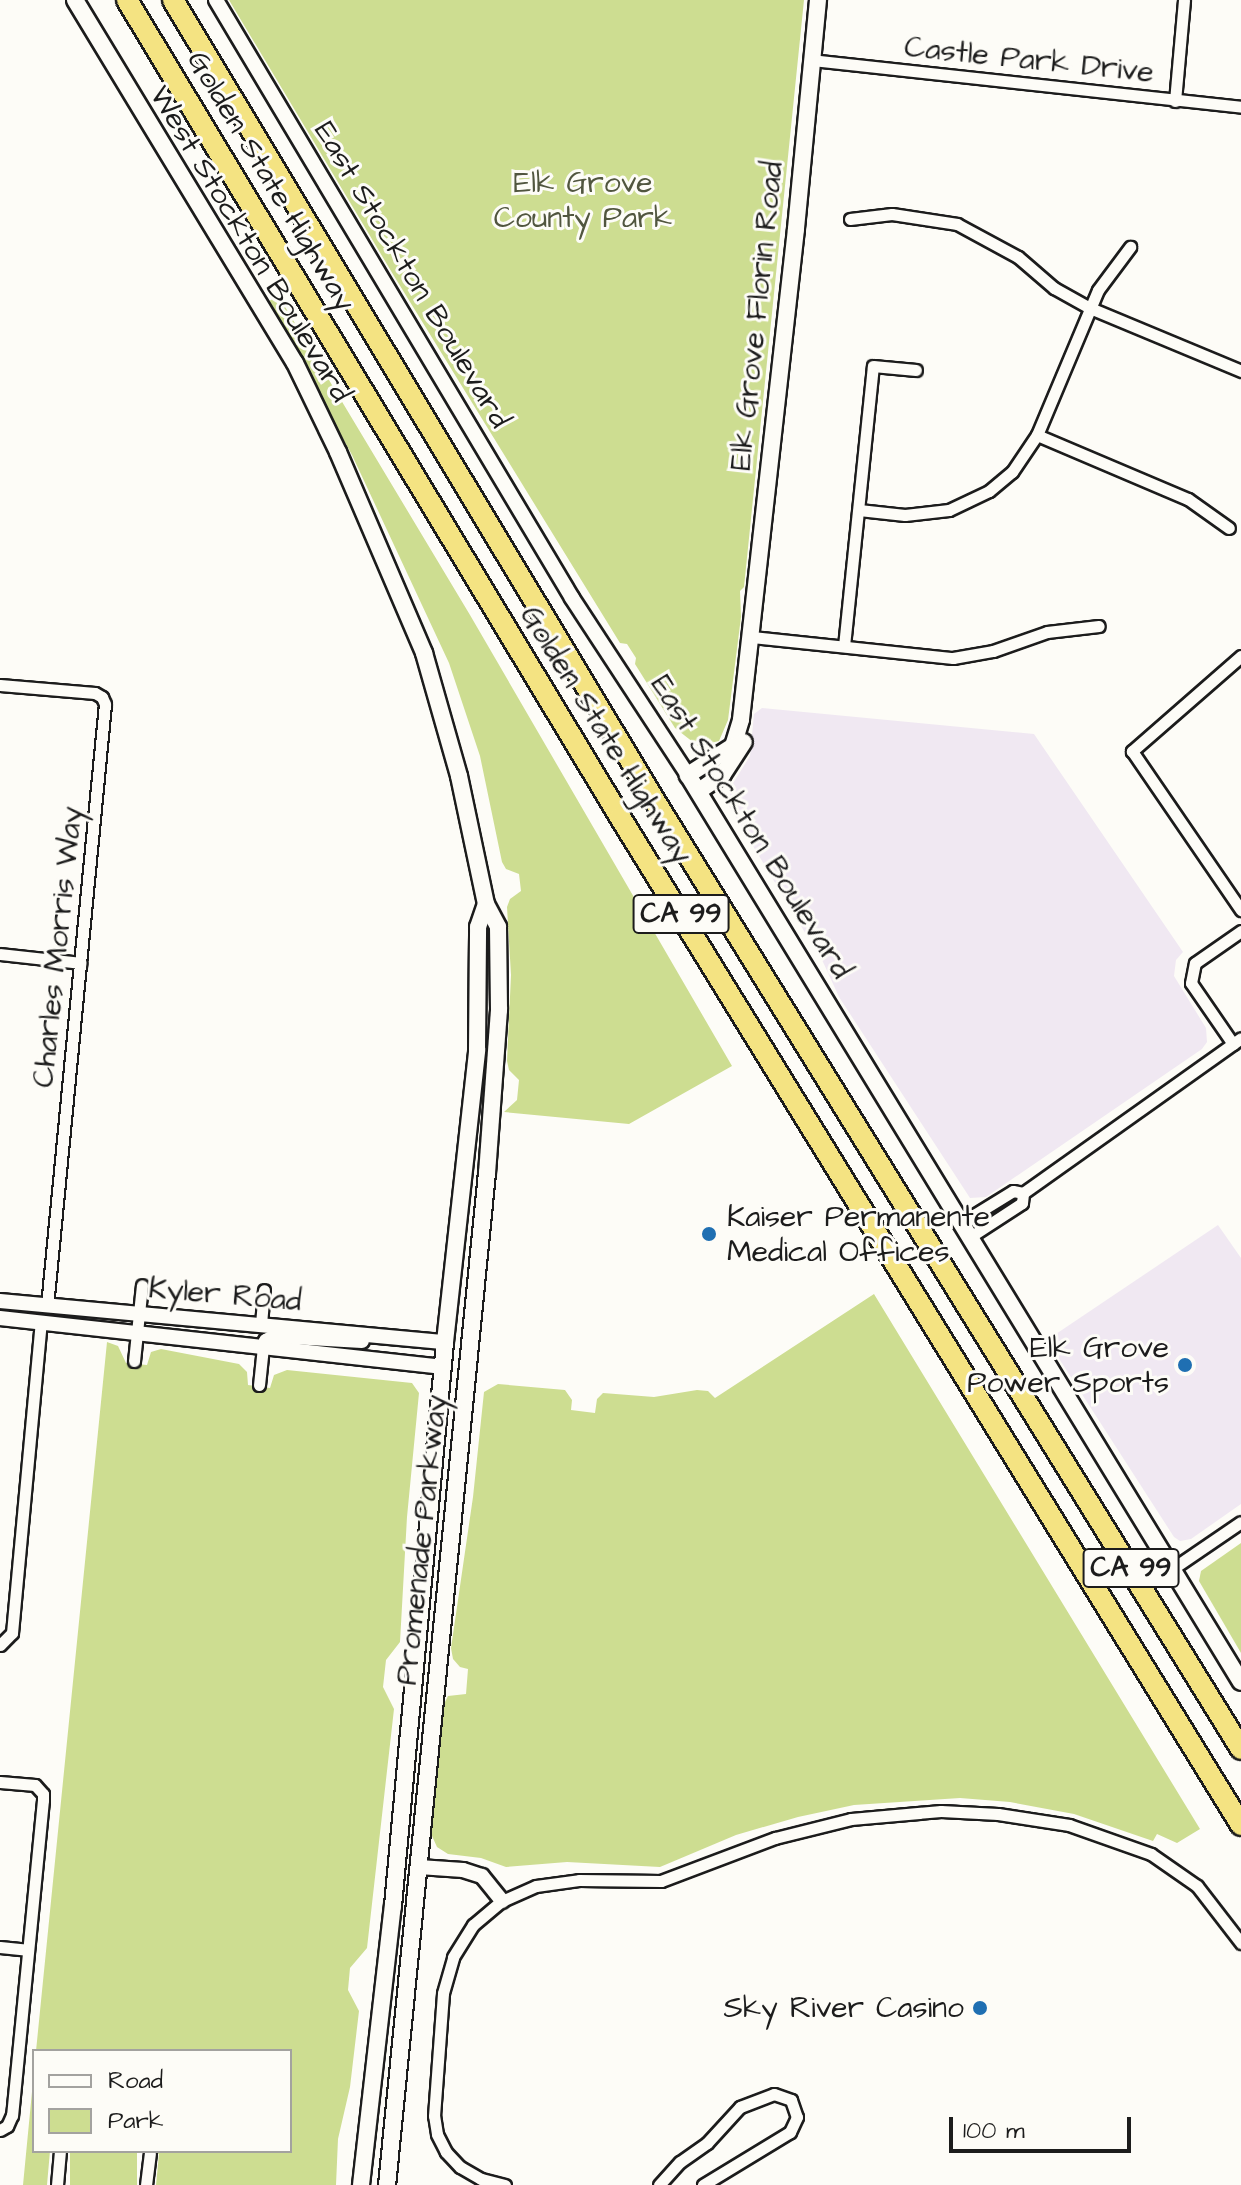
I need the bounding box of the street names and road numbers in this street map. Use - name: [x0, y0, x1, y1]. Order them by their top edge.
- street label: Castle Park Drive: [903, 29, 1155, 91]
- street label: Golden State Highway: [179, 44, 363, 318]
- street label: West Stockton Boulevard: [141, 79, 359, 409]
- street label: East Stockton Boulevard: [306, 115, 518, 435]
- street label: Elk Grove Florin Road: [723, 160, 791, 472]
- street label: Golden State Highway: [512, 600, 700, 870]
- street label: East Stockton Boulevard: [643, 669, 859, 985]
- street label: Charles Morris Way: [25, 805, 91, 1089]
- road number: CA 99: [631, 890, 731, 938]
- street label: Kyler Road: [147, 1270, 303, 1320]
- street label: Promenade Parkway: [389, 1393, 455, 1687]
- road number: CA 99: [1081, 1544, 1181, 1592]

